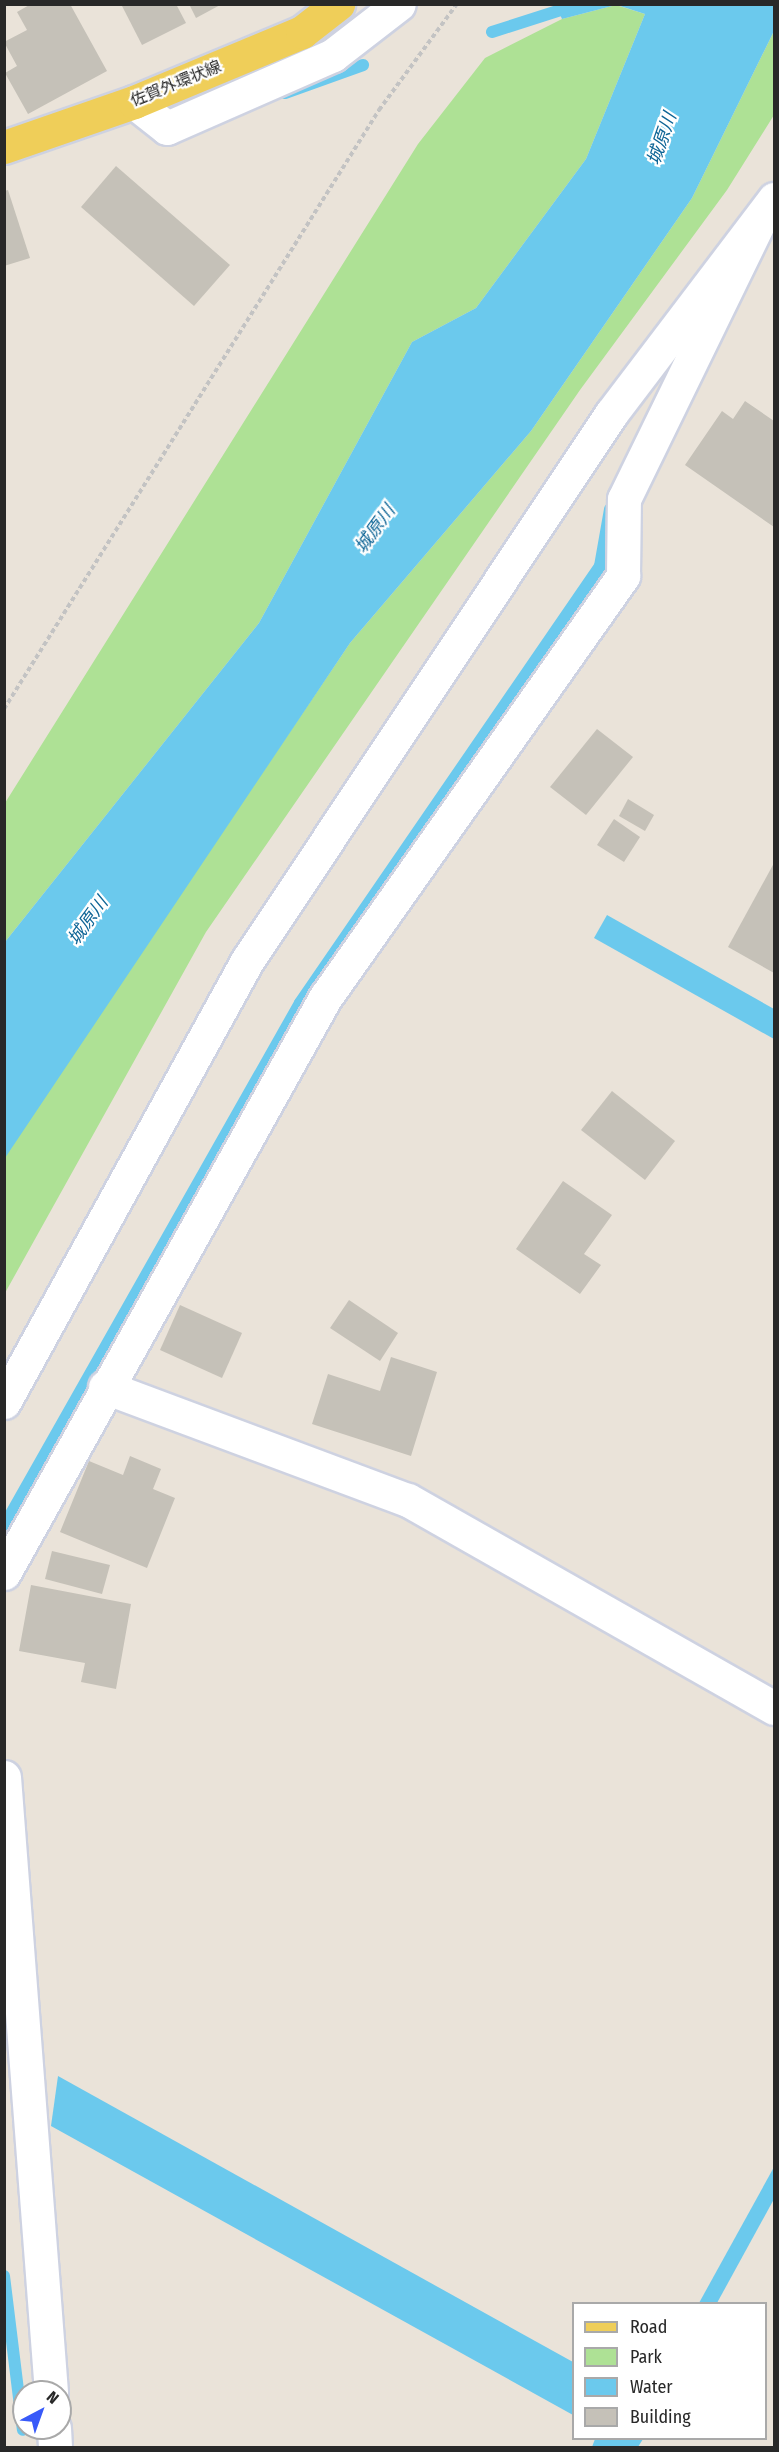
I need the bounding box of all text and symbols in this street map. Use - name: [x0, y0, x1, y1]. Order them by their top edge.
- street label: 佐賀外環状線: [128, 57, 224, 111]
- water label: 城原川: [643, 110, 681, 168]
- water label: 城原川: [350, 501, 400, 557]
- water label: 城原川: [63, 893, 113, 949]
- legend: [572, 2302, 767, 2440]
- text: Road: [630, 2316, 667, 2338]
- text: Park: [630, 2346, 662, 2368]
- text: Water: [630, 2376, 673, 2398]
- north arrow: [12, 2380, 72, 2440]
- text: N: [43, 2387, 63, 2408]
- text: Building: [630, 2406, 691, 2428]

